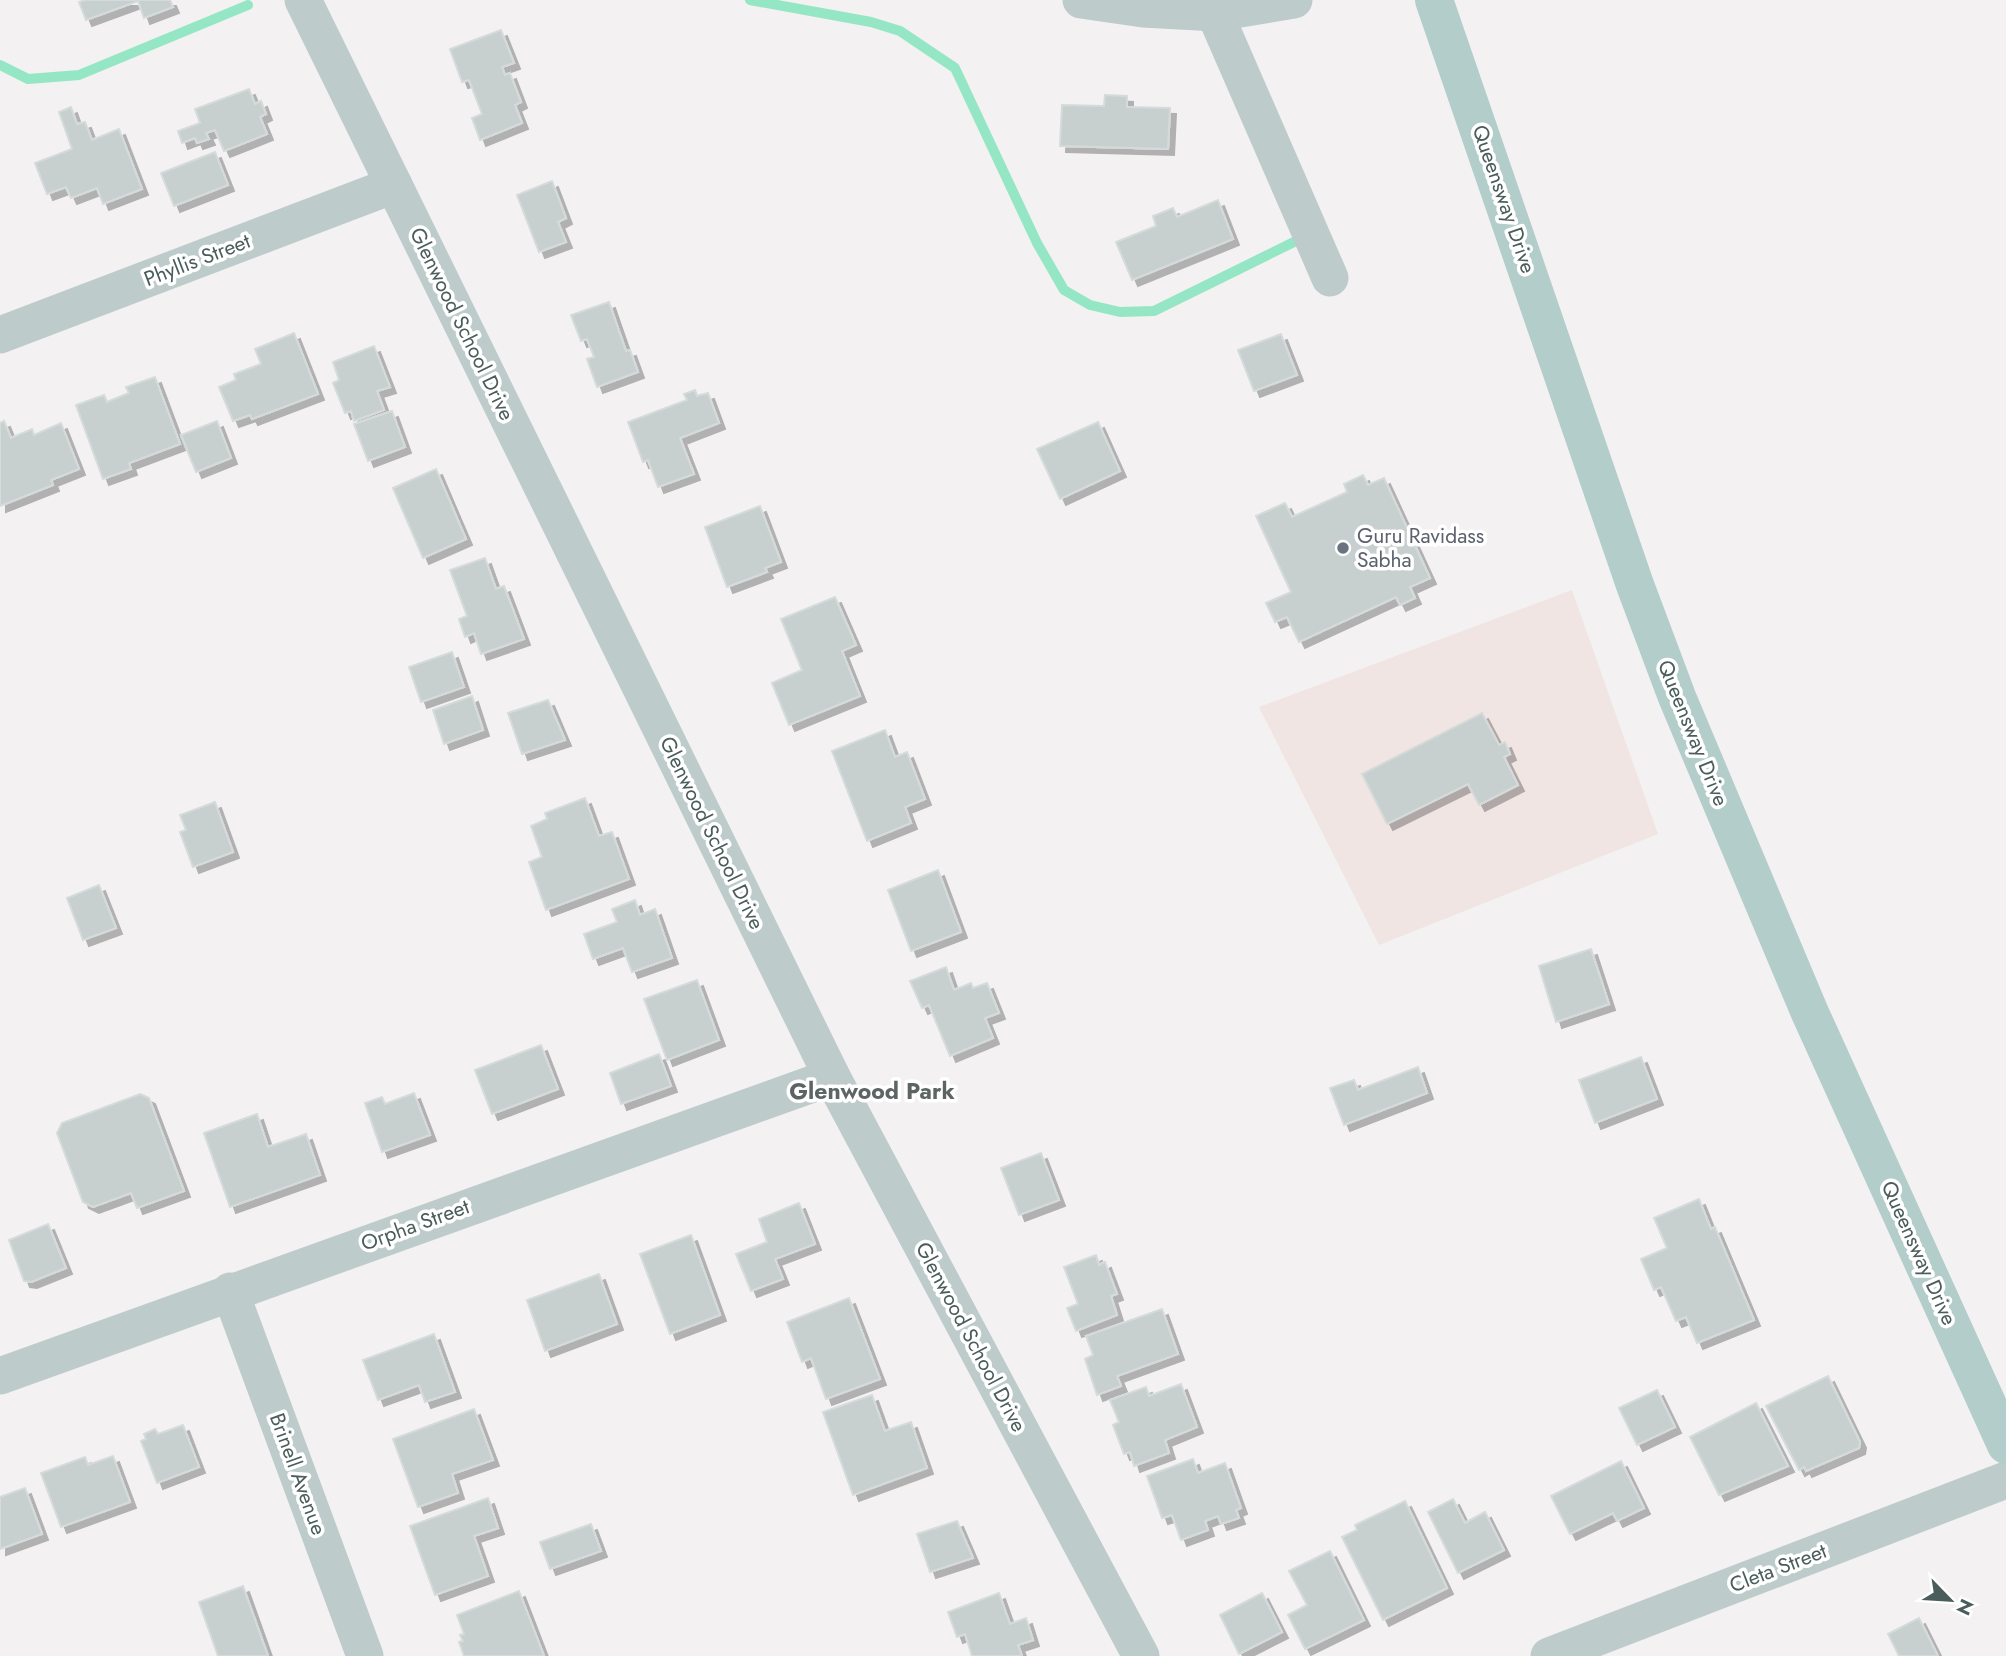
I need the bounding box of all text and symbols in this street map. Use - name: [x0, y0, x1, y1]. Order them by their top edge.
- street label: Queensway Drive: [1465, 121, 1543, 277]
- street label: Glenwood School Drive: [402, 222, 522, 426]
- street label: Phyllis Street: [139, 226, 255, 294]
- place label: Guru Ravidass Sabha: [1357, 521, 1484, 575]
- marker: Guru Ravidass Sabha: [1335, 540, 1351, 556]
- street label: Queensway Drive: [1650, 655, 1736, 811]
- street label: Glenwood School Drive: [652, 731, 772, 935]
- district label: Glenwood Park: [789, 1074, 955, 1108]
- street label: Queensway Drive: [1874, 1176, 1964, 1330]
- street label: Orpha Street: [357, 1192, 473, 1258]
- street label: Glenwood School Drive: [908, 1237, 1034, 1437]
- street label: Brinell Avenue: [262, 1409, 334, 1539]
- street label: Cleta Street: [1725, 1536, 1831, 1600]
- north arrow: [1915, 1565, 1985, 1635]
- text: N: [1950, 1594, 1980, 1620]

